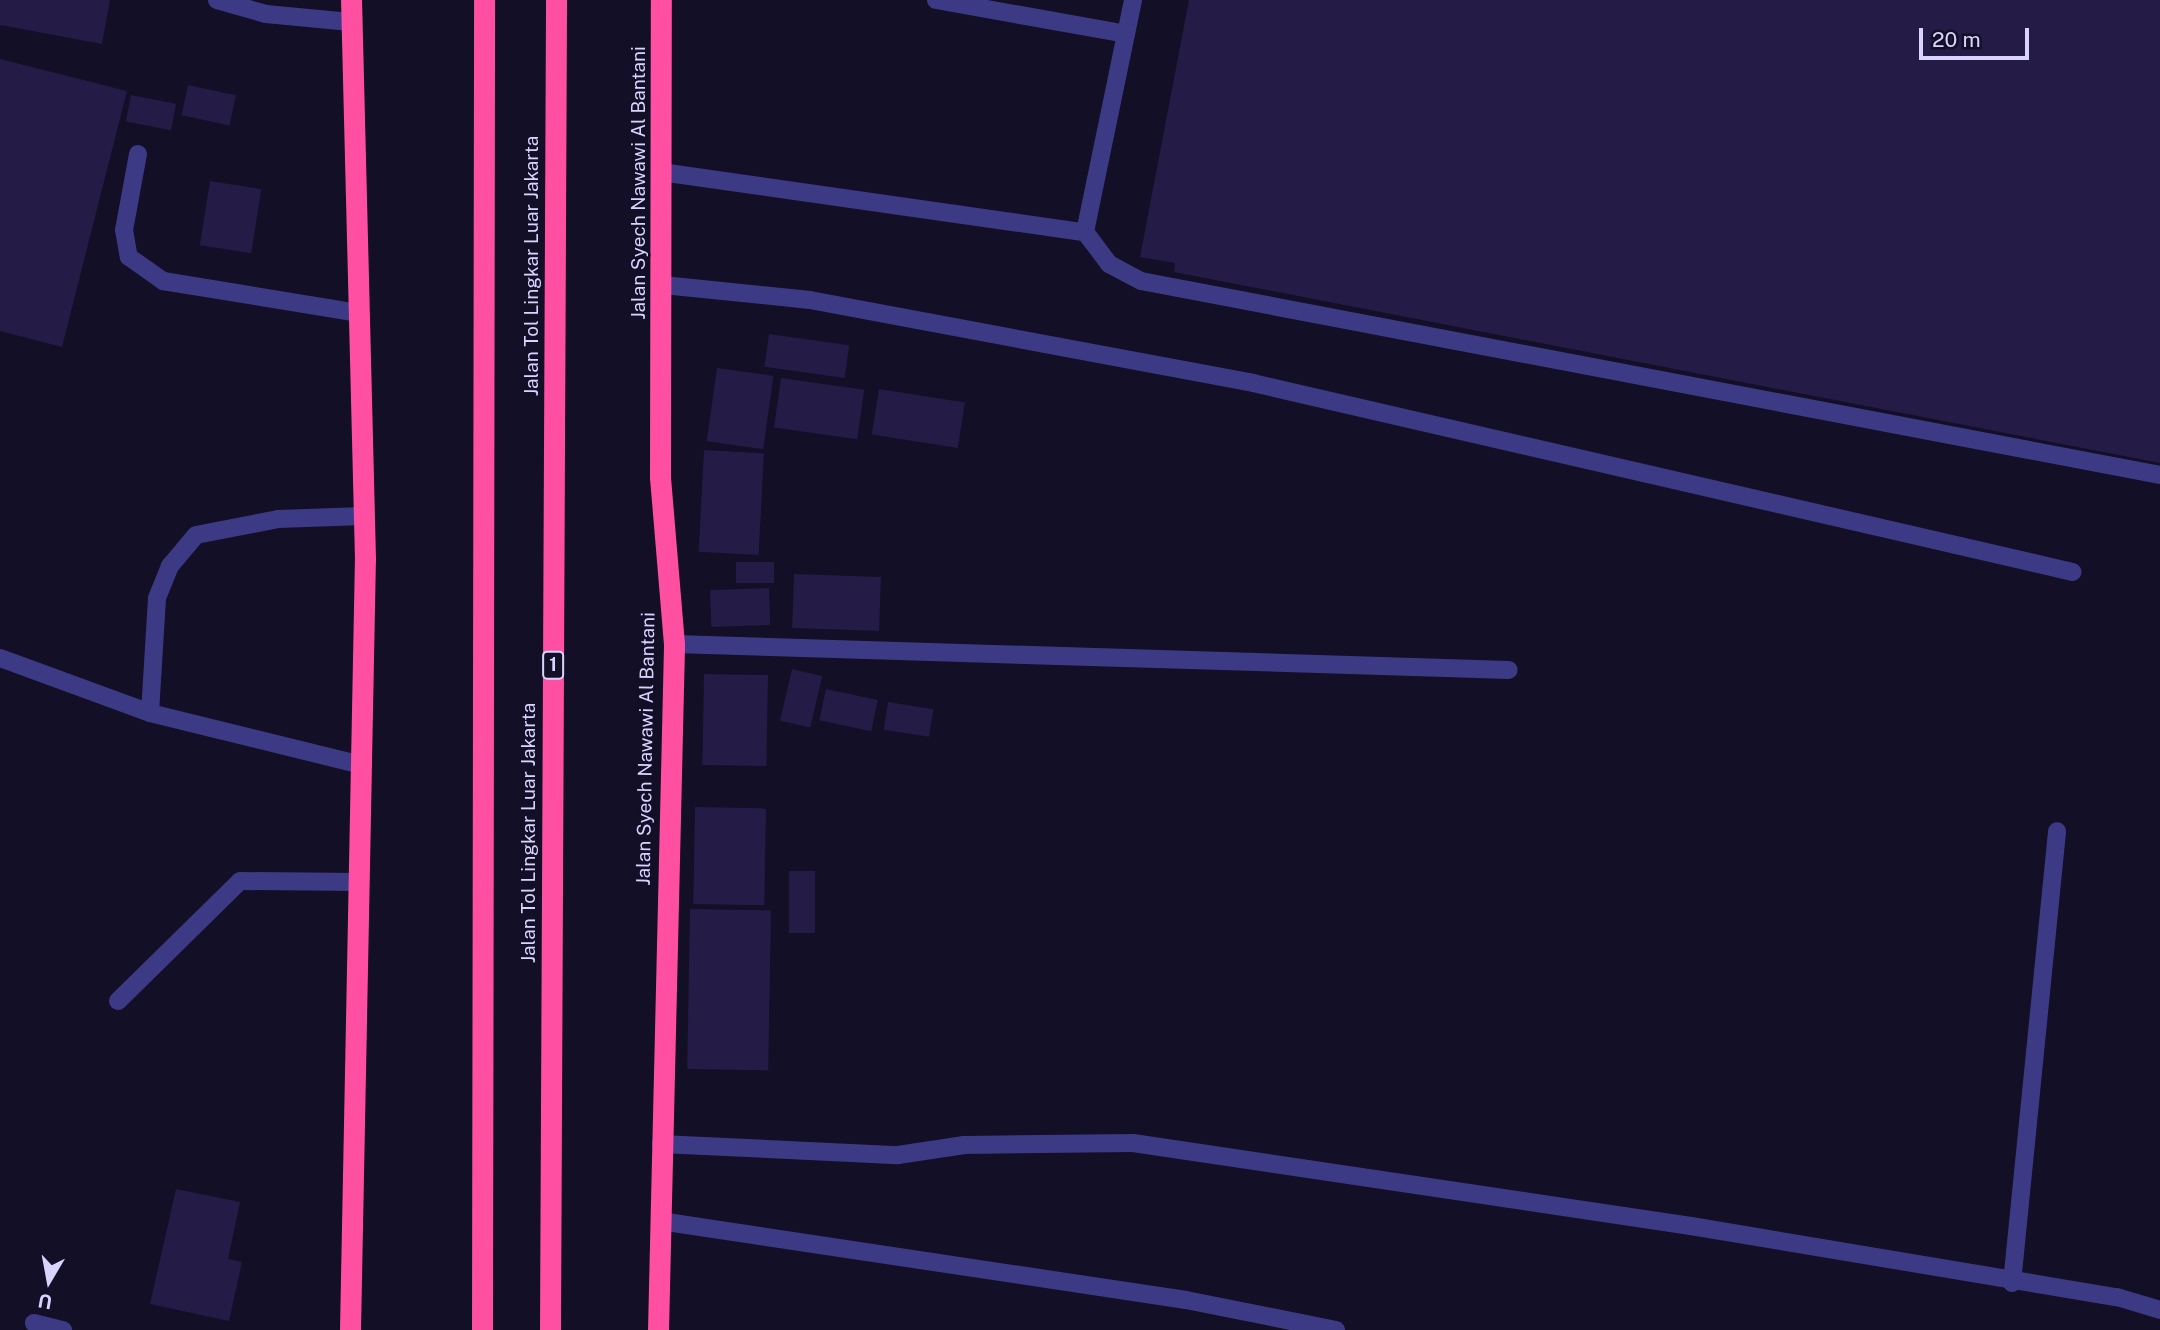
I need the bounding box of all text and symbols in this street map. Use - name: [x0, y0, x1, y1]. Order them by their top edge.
- scale bar: [1922, 14, 2032, 58]
- text: 20 m: [1932, 27, 1981, 52]
- street label: Jalan Syech Nawawi Al Bantani: [628, 46, 650, 320]
- street label: Jalan Tol Lingkar Luar Jakarta: [521, 136, 543, 396]
- street label: Jalan Syech Nawawi Al Bantani: [632, 612, 660, 886]
- road number: 1: [541, 650, 565, 680]
- street label: Jalan Tol Lingkar Luar Jakarta: [518, 703, 540, 963]
- north arrow: [14, 1246, 84, 1316]
- text: U: [37, 1290, 54, 1314]

